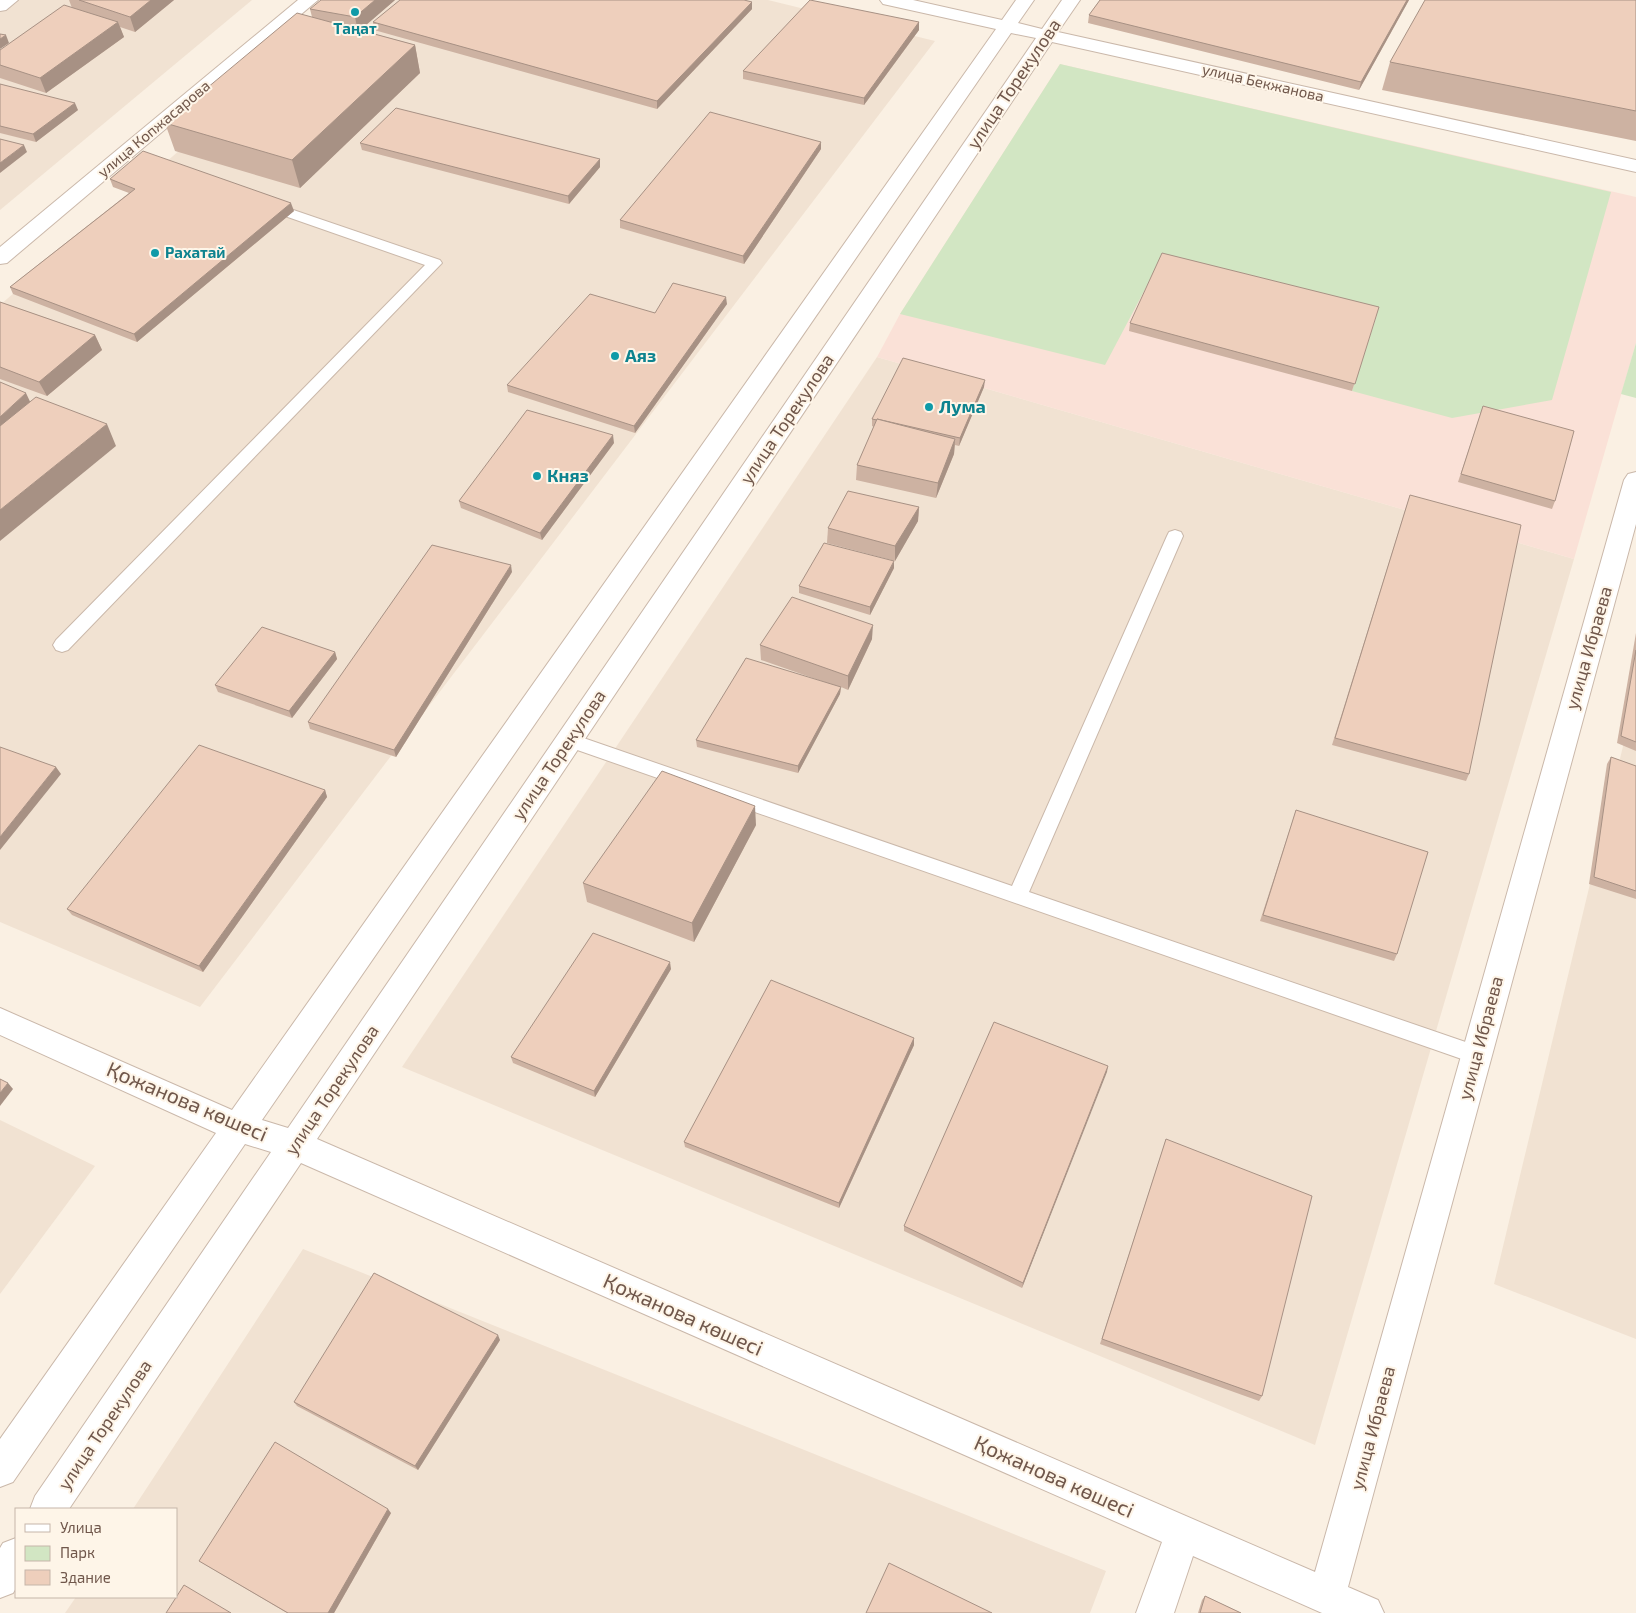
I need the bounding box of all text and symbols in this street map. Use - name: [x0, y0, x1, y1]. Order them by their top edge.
- marker: Таңат: [349, 6, 361, 18]
- street label: улица Торекулова: [962, 14, 1065, 153]
- place label: Таңат: [333, 19, 377, 37]
- street label: улица Бекжанова: [1200, 59, 1326, 106]
- street label: улица Копжасарова: [94, 76, 214, 181]
- place label: Рахатай: [165, 243, 225, 261]
- marker: Рахатай: [149, 247, 161, 259]
- place label: Аяз: [625, 344, 656, 366]
- street label: улица Торекулова: [735, 349, 838, 488]
- marker: Аяз: [609, 350, 621, 362]
- place label: Лума: [939, 395, 986, 417]
- marker: Лума: [923, 401, 935, 413]
- place label: Княз: [547, 464, 589, 486]
- marker: Княз: [531, 470, 543, 482]
- street label: улица Ибраева: [1560, 584, 1616, 712]
- street label: улица Торекулова: [507, 685, 610, 824]
- street label: улица Ибраева: [1453, 973, 1507, 1102]
- street label: улица Торекулова: [280, 1020, 383, 1159]
- street label: Қожанова көшесі: [103, 1055, 272, 1146]
- street label: Қожанова көшесі: [600, 1267, 767, 1360]
- street label: улица Торекулова: [53, 1355, 156, 1494]
- street label: улица Ибраева: [1345, 1363, 1399, 1492]
- street label: Қожанова көшесі: [971, 1429, 1138, 1522]
- legend: [15, 1508, 178, 1598]
- text: Улица: [60, 1518, 102, 1536]
- text: Парк: [60, 1543, 95, 1561]
- text: Здание: [60, 1568, 111, 1586]

